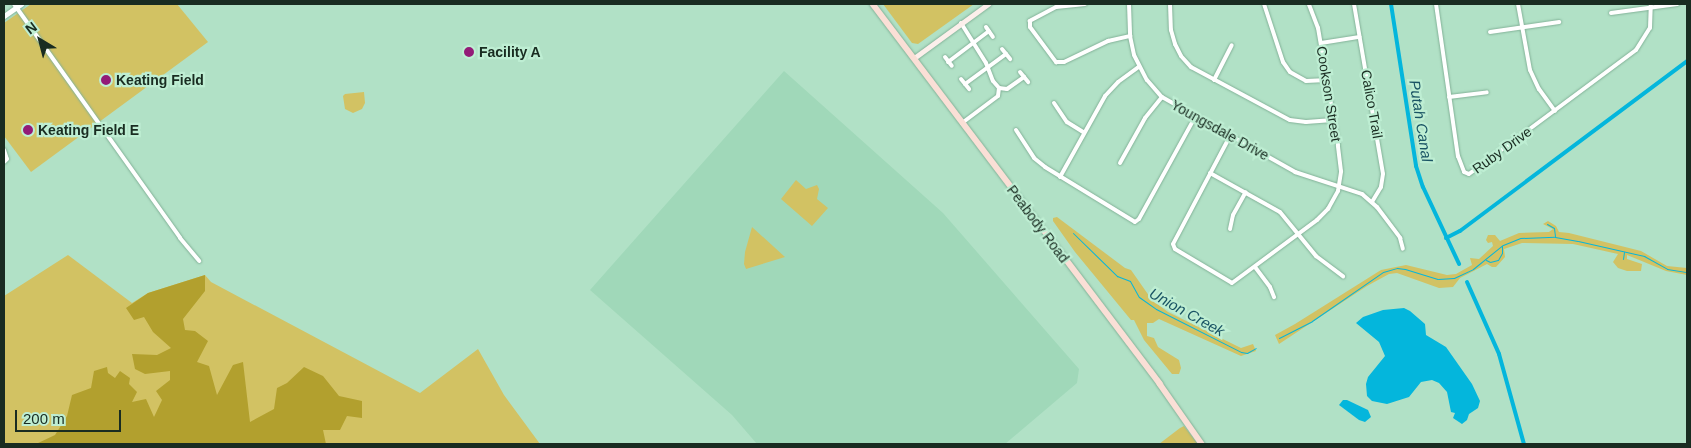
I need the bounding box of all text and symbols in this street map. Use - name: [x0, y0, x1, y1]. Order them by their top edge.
- north arrow: [15, 15, 65, 65]
- text: N: [22, 19, 40, 37]
- place label: Facility A: [479, 44, 541, 60]
- street label: Cookson Street: [1313, 45, 1345, 143]
- marker: Facility A: [463, 46, 475, 58]
- street label: Calico Trail: [1358, 68, 1386, 140]
- place label: Keating Field: [116, 72, 204, 88]
- marker: Keating Field: [100, 74, 112, 86]
- water label: Putah Canal: [1406, 79, 1436, 163]
- street label: Youngsdale Drive: [1168, 96, 1272, 164]
- place label: Keating Field E: [38, 122, 139, 138]
- street label: Ruby Drive: [1469, 123, 1535, 177]
- marker: Keating Field E: [22, 124, 34, 136]
- street label: Peabody Road: [1003, 182, 1073, 266]
- water label: Union Creek: [1146, 284, 1228, 340]
- scale bar: [18, 400, 124, 432]
- text: 200 m: [23, 410, 65, 427]

